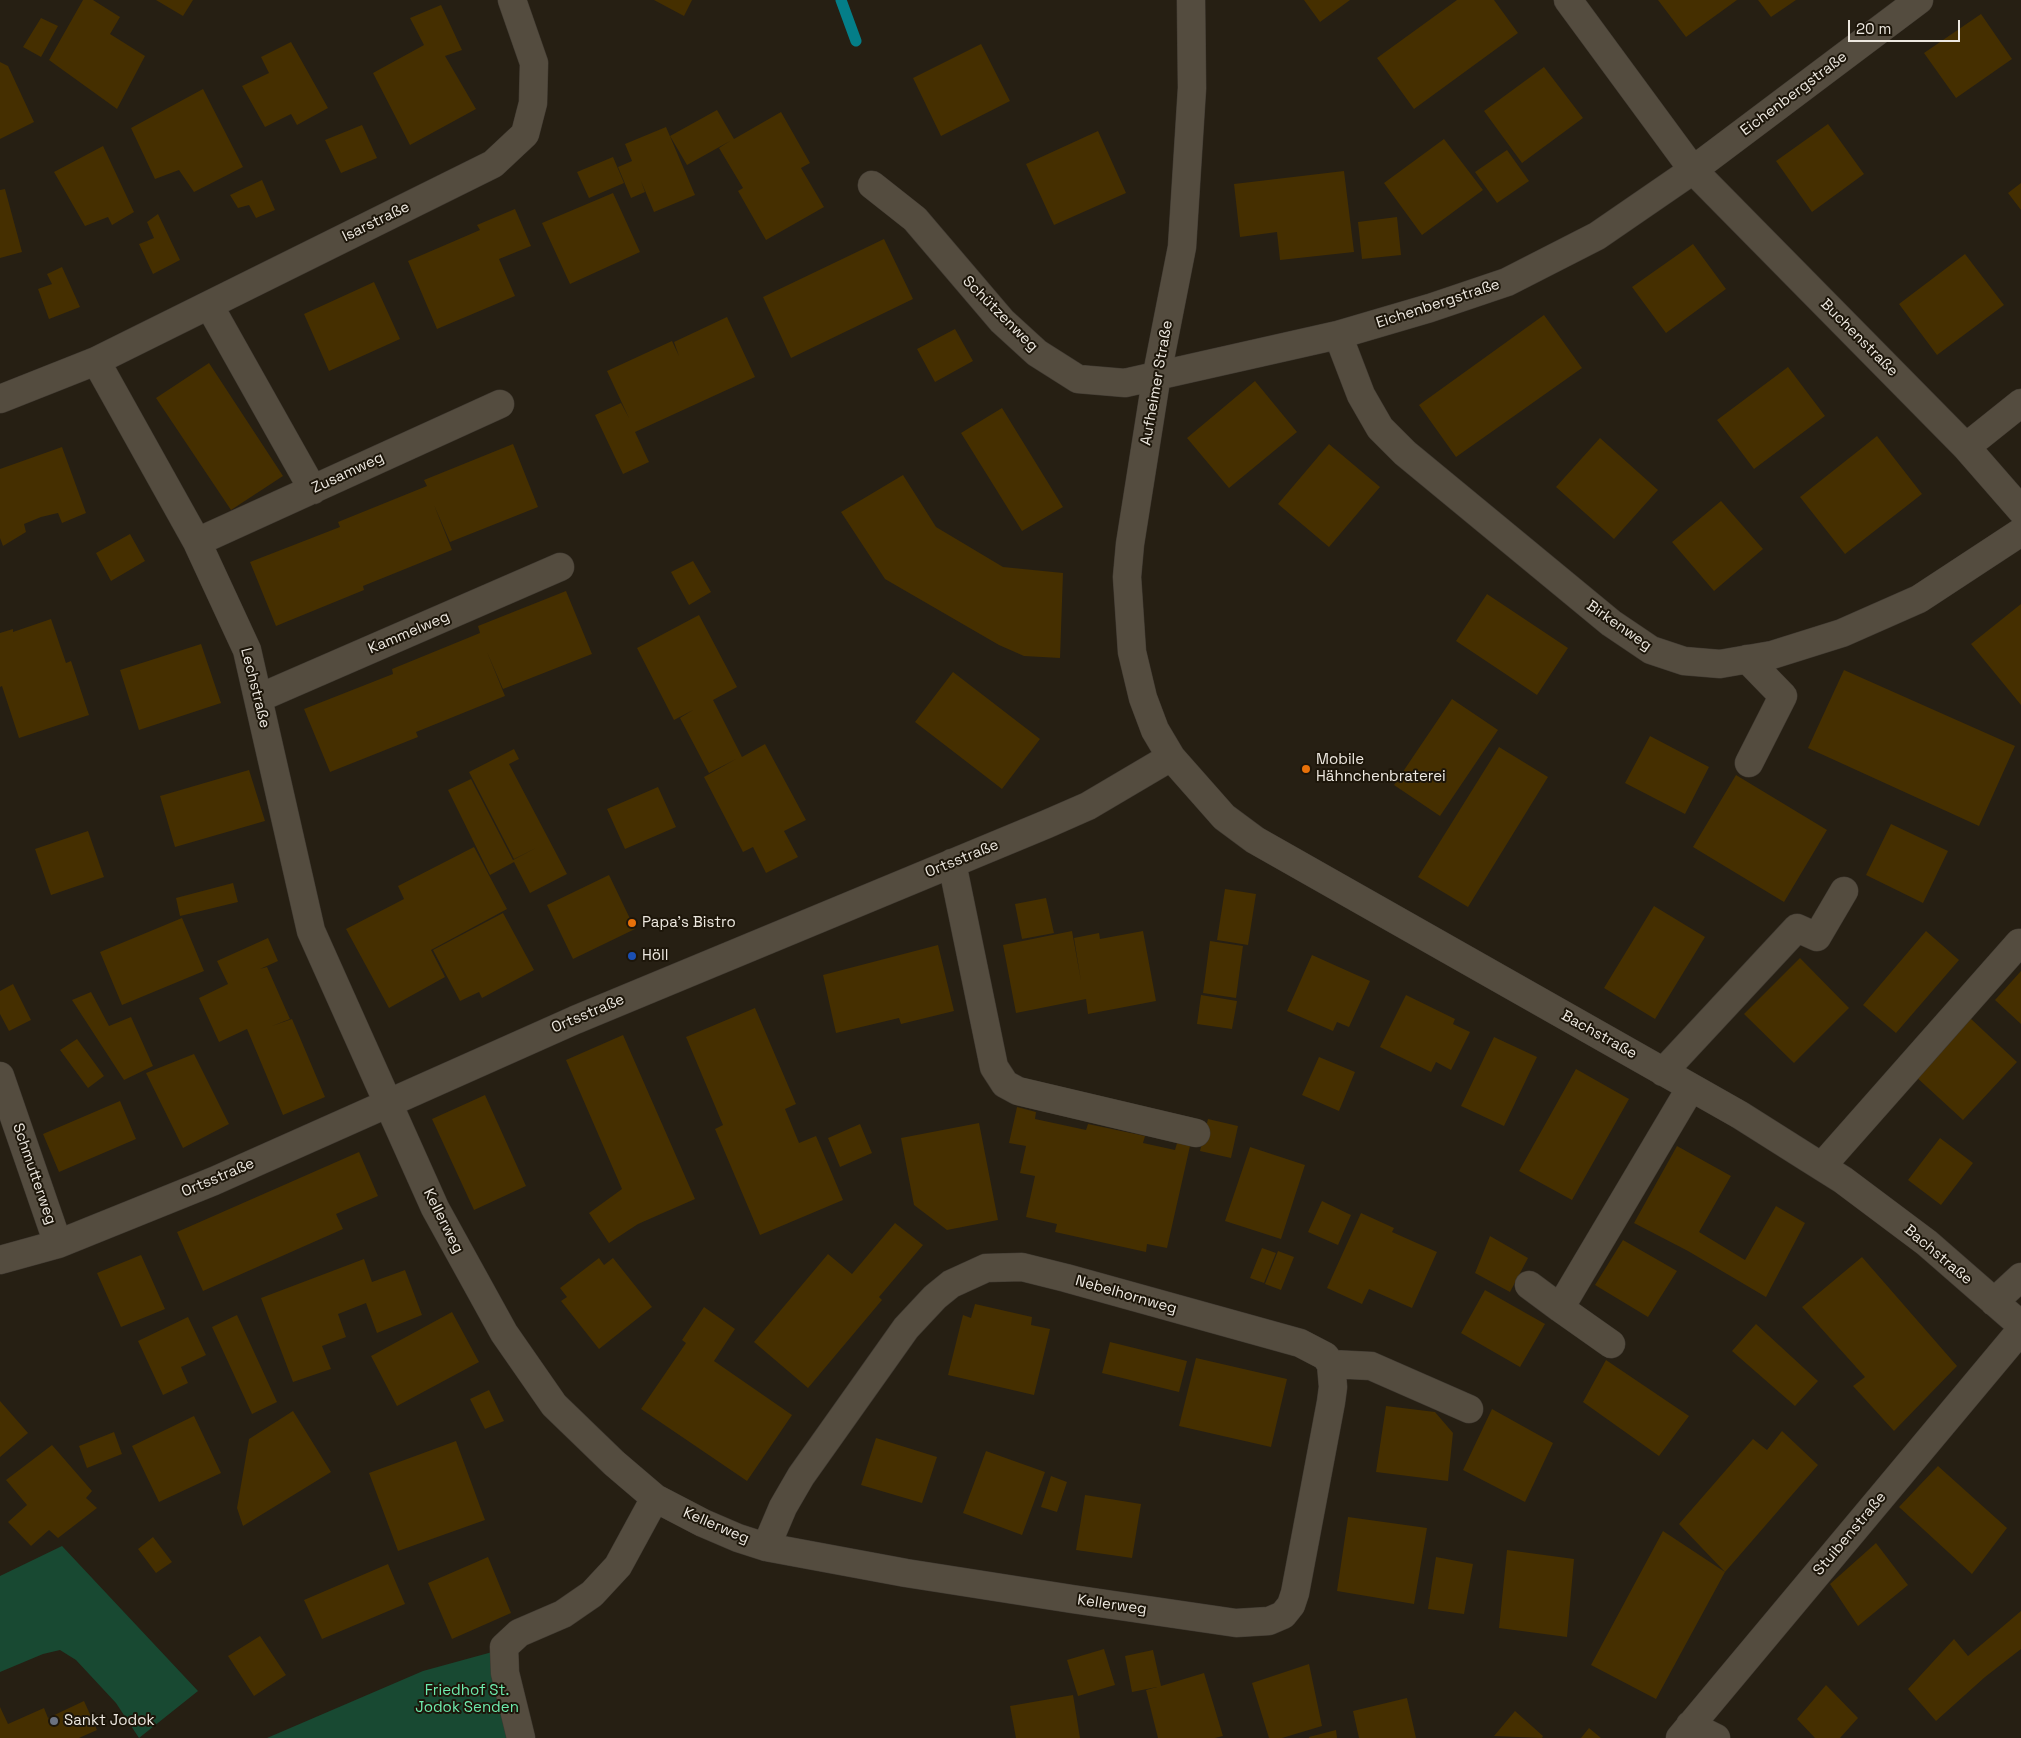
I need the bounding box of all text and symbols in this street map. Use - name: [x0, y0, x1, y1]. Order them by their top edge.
- scale bar: [1851, 10, 1964, 42]
- text: 20 m: [1856, 19, 1891, 38]
- street label: Eichenbergstraße: [1737, 48, 1851, 140]
- street label: Isarstraße: [339, 198, 413, 246]
- street label: Schützenweg: [959, 273, 1041, 355]
- street label: Eichenbergstraße: [1374, 276, 1502, 332]
- street label: Buchenstraße: [1816, 295, 1902, 381]
- street label: Aufheimer Straße: [1137, 319, 1177, 447]
- street label: Zusamweg: [309, 448, 387, 498]
- street label: Birkenweg: [1583, 597, 1655, 655]
- street label: Kammelweg: [366, 608, 452, 658]
- street label: Lechstraße: [236, 646, 274, 730]
- place label: Mobile Hähnchenbraterei: [1316, 751, 1446, 786]
- marker: Mobile Hähnchenbraterei: [1300, 763, 1312, 775]
- street label: Ortsstraße: [923, 836, 1001, 882]
- place label: Papa's Bistro: [642, 914, 736, 932]
- marker: Papa's Bistro: [626, 917, 638, 929]
- place label: Höll: [642, 947, 668, 965]
- marker: Höll: [626, 950, 638, 962]
- street label: Ortsstraße: [549, 991, 627, 1037]
- street label: Bachstraße: [1558, 1007, 1640, 1063]
- street label: Schmutterweg: [8, 1121, 60, 1227]
- street label: Ortsstraße: [179, 1155, 257, 1201]
- street label: Kellerweg: [419, 1186, 467, 1256]
- street label: Bachstraße: [1900, 1221, 1976, 1289]
- street label: Nebelhornweg: [1073, 1272, 1179, 1318]
- street label: Stuibenstraße: [1810, 1489, 1890, 1579]
- street label: Kellerweg: [680, 1504, 752, 1548]
- street label: Kellerweg: [1076, 1591, 1148, 1619]
- park label: Friedhof St. Jodok Senden: [415, 1682, 519, 1717]
- place label: Sankt Jodok: [64, 1712, 155, 1730]
- marker: Sankt Jodok: [48, 1715, 60, 1727]

